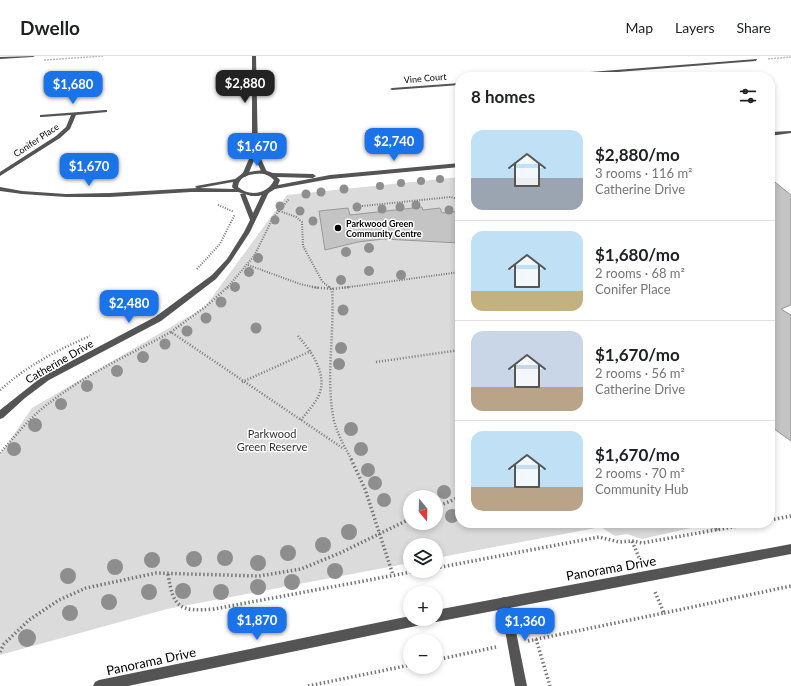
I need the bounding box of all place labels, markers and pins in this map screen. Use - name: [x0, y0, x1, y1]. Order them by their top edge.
- pin: $2,880: [212, 70, 278, 104]
- pin: $1,680: [40, 71, 106, 105]
- pin: $2,740: [361, 128, 427, 162]
- pin: $1,670: [224, 133, 290, 167]
- pin: $1,670: [56, 153, 122, 187]
- place label: Parkwood Green Community Centre: [346, 218, 422, 239]
- marker: Parkwood Green Community Centre: [333, 223, 343, 233]
- pin: $2,480: [96, 290, 162, 324]
- pin: $1,870: [224, 607, 290, 641]
- pin: $1,360: [492, 608, 558, 642]

